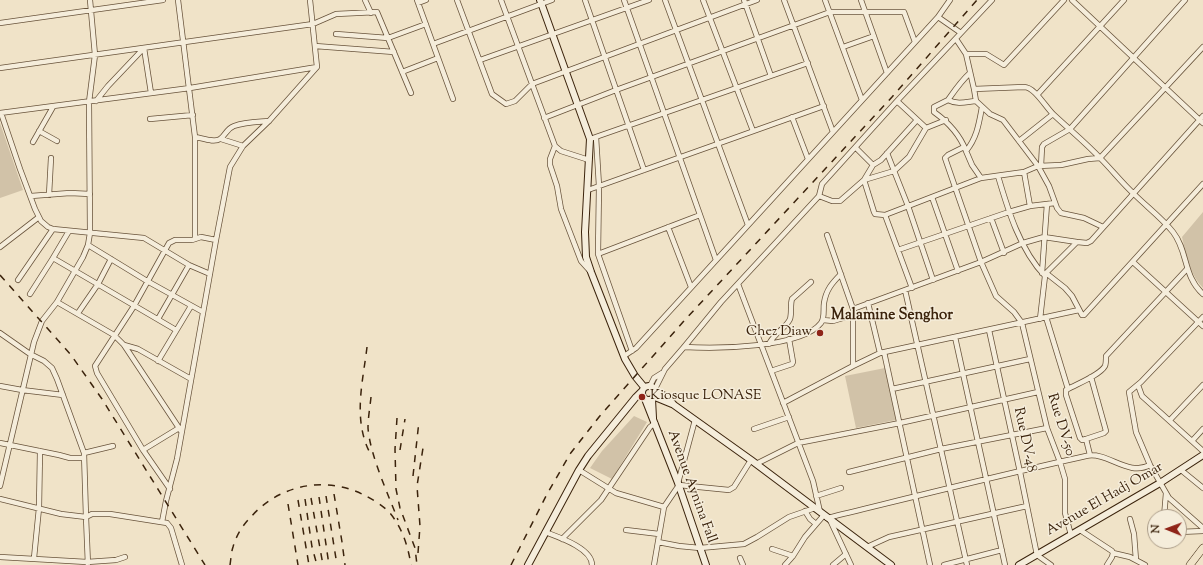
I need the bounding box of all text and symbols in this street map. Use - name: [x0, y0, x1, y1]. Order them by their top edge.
- district label: Malamine Senghor: [831, 307, 953, 325]
- place label: Chez Diaw: [746, 325, 812, 341]
- marker: Chez Diaw: [815, 328, 825, 338]
- place label: Kiosque LONASE: [650, 389, 762, 405]
- marker: Kiosque LONASE: [637, 392, 647, 402]
- street label: Rue DV-50: [1042, 392, 1078, 458]
- street label: Rue DV-48: [1009, 406, 1039, 474]
- street label: Avenue Aynina Fall: [663, 428, 719, 546]
- street label: Avenue El Hadj Omar: [1044, 460, 1166, 540]
- north arrow: [1147, 509, 1187, 549]
- text: N: [1148, 524, 1164, 533]

